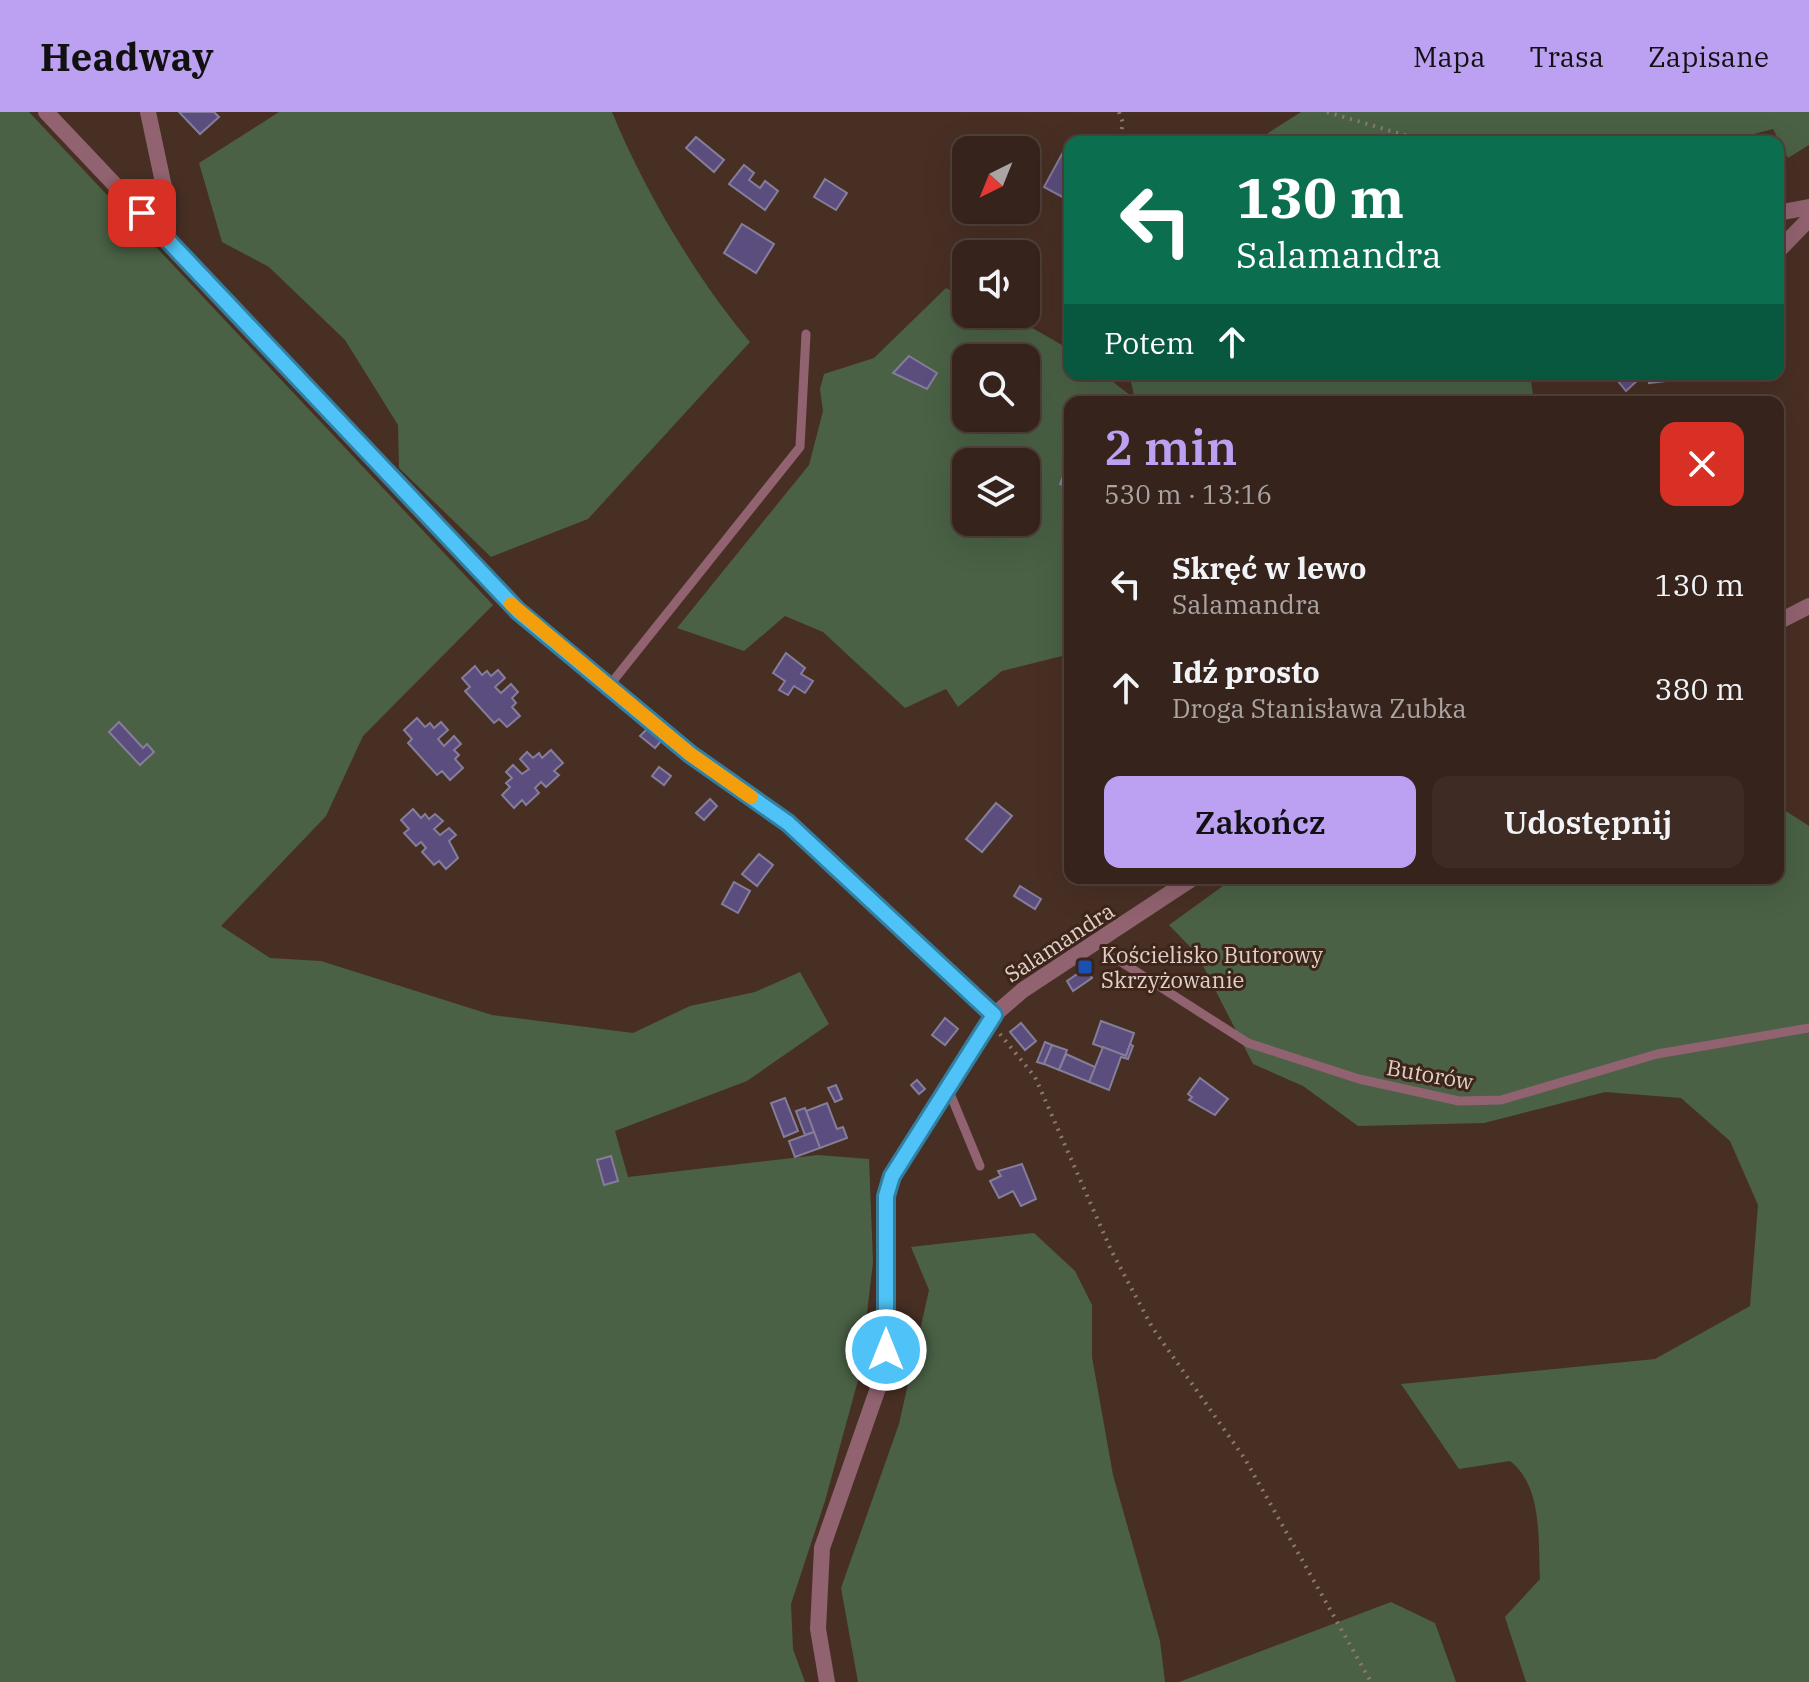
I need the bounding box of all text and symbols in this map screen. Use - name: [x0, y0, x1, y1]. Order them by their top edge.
- text: Headway: [40, 32, 214, 81]
- text: Mapa: [1413, 38, 1486, 75]
- text: Trasa: [1530, 38, 1604, 75]
- text: Zapisane: [1648, 38, 1769, 75]
- north arrow: [952, 136, 1040, 224]
- map controls: [952, 136, 1040, 536]
- text: 130 m: [1236, 161, 1404, 233]
- icon: left: [1104, 168, 1208, 272]
- pin: [108, 179, 176, 247]
- icon: arrive: [120, 191, 164, 235]
- text: Salamandra: [1236, 231, 1442, 278]
- button: sound: [952, 240, 1040, 328]
- icon: ahead: [1210, 320, 1254, 364]
- text: Potem: [1104, 323, 1194, 362]
- button: search: [952, 344, 1040, 432]
- text: 2 min: [1104, 416, 1237, 478]
- button: close: [1660, 422, 1744, 506]
- button: layers: [952, 448, 1040, 536]
- text: 530 m · 13:16: [1104, 477, 1272, 511]
- text: Skręć w lewo: [1172, 548, 1366, 587]
- icon: left: [1104, 562, 1148, 606]
- text: 130 m: [1654, 565, 1744, 604]
- text: Salamandra: [1172, 587, 1321, 621]
- text: Idź prosto: [1172, 652, 1320, 691]
- icon: ahead: [1104, 666, 1148, 710]
- text: 380 m: [1654, 669, 1744, 708]
- text: Droga Stanisława Zubka: [1172, 691, 1467, 725]
- button: Zakończ: [1104, 776, 1416, 868]
- button: Udostępnij: [1432, 776, 1744, 868]
- street label: Salamandra: [998, 896, 1120, 988]
- place label: Kościelisko Butorowy Skrzyżowanie: [1101, 940, 1323, 994]
- marker: Kościelisko Butorowy Skrzyżowanie: [1076, 958, 1094, 976]
- street label: Butorów: [1384, 1052, 1476, 1096]
- position arrow: [844, 1308, 928, 1392]

